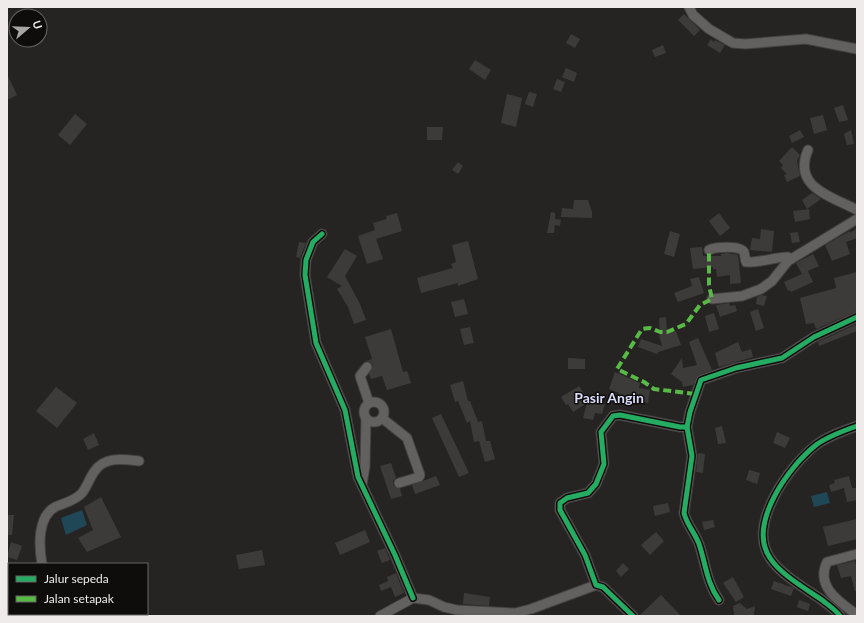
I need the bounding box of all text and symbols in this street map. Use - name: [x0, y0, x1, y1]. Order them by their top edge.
- north arrow: [8, 8, 48, 48]
- text: U: [30, 19, 45, 31]
- district label: Pasir Angin: [574, 389, 644, 406]
- legend: [8, 563, 148, 615]
- text: Jalur sepeda: [44, 571, 109, 586]
- text: Jalan setapak: [44, 591, 115, 606]

